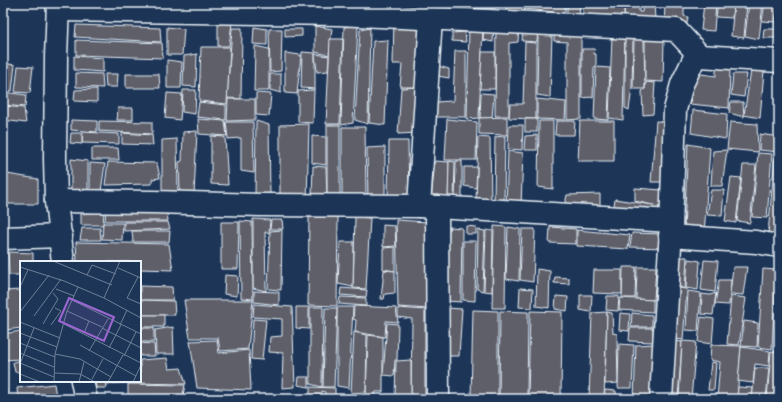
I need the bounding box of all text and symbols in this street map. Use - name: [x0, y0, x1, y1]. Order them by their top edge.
- inset map: [20, 261, 141, 382]

